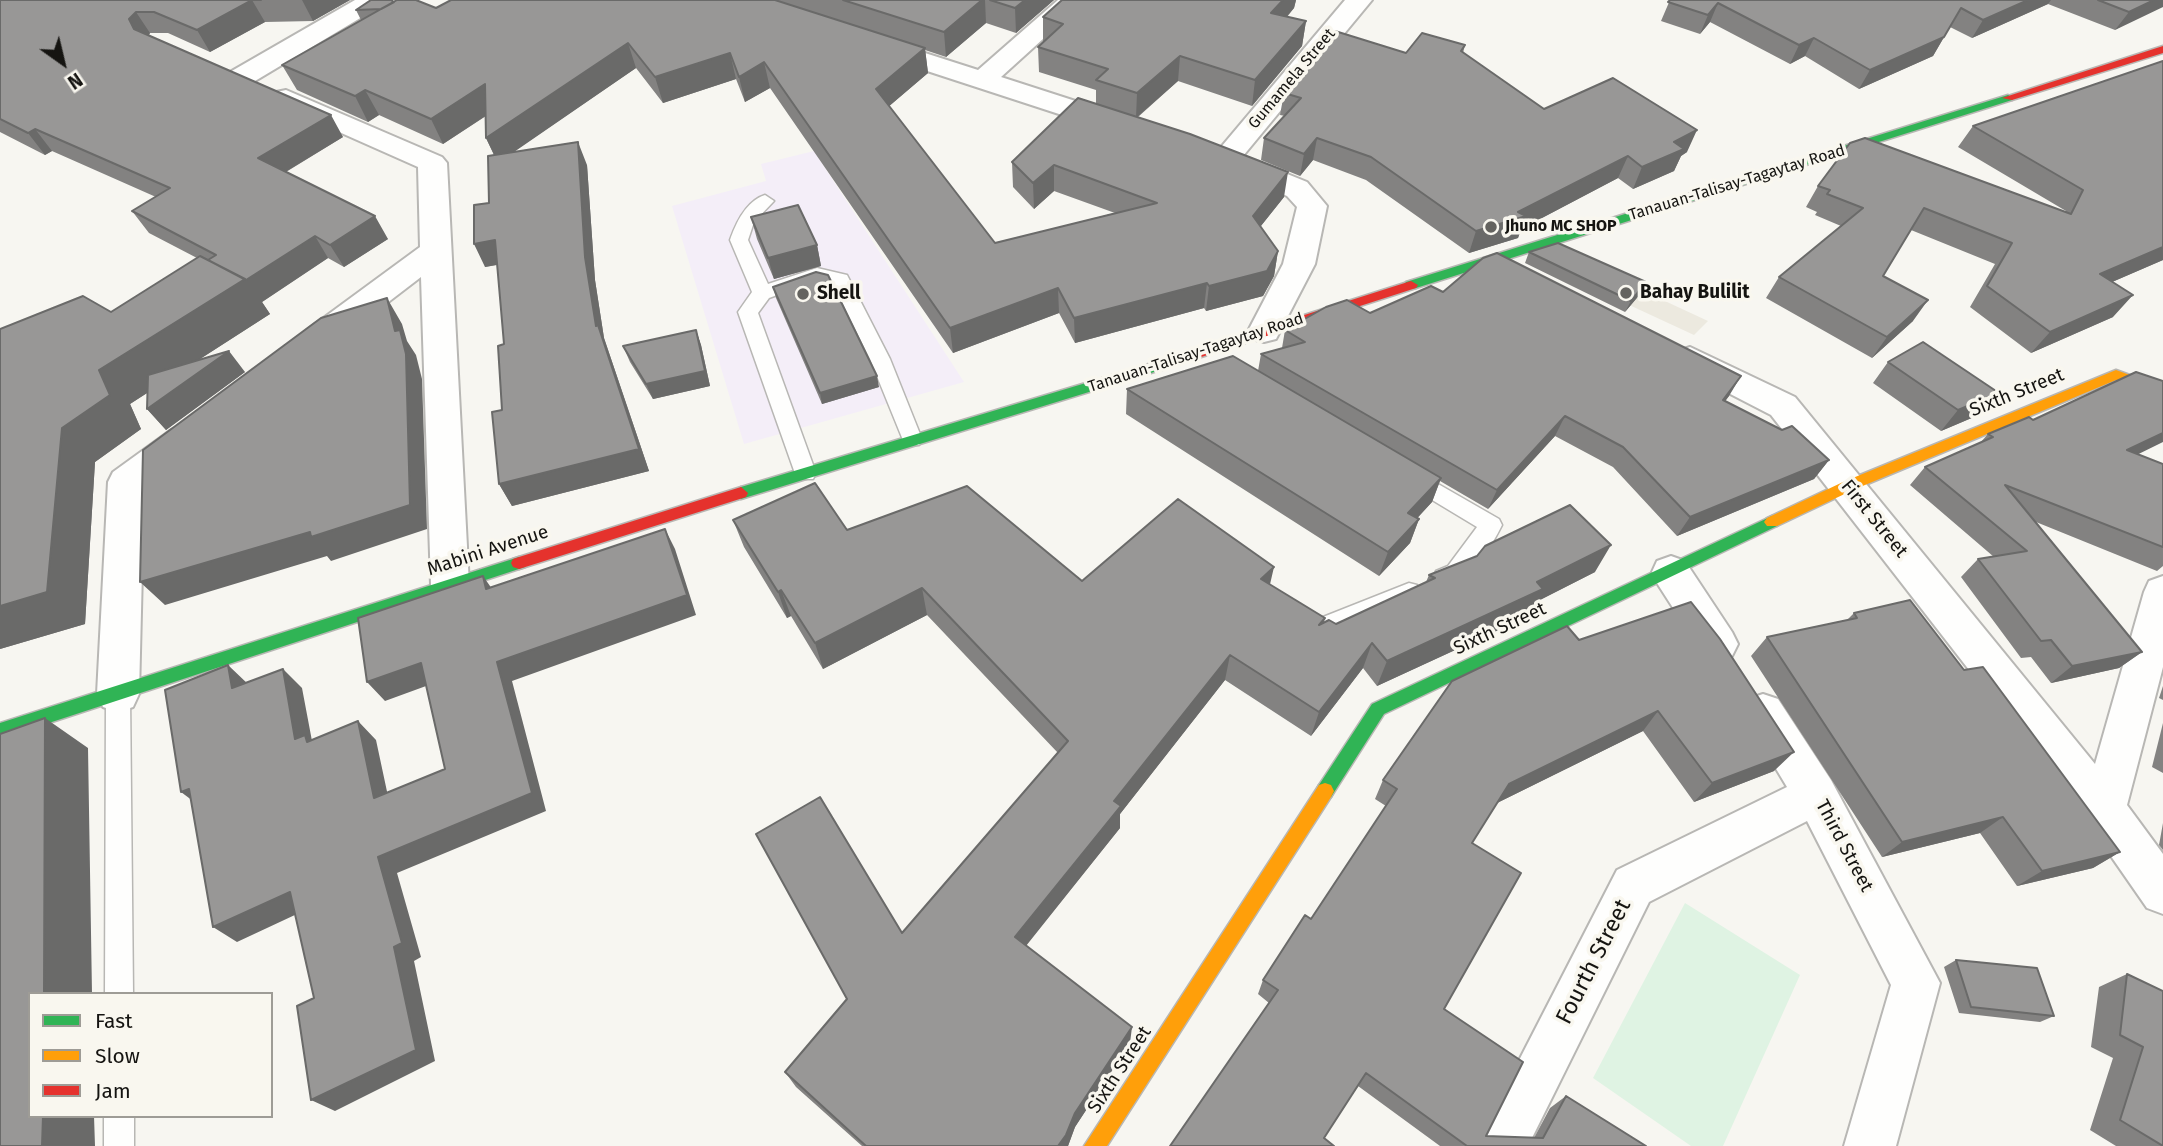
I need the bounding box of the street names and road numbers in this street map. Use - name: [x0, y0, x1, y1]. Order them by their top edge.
- street label: Gumamela Street: [1244, 25, 1340, 133]
- street label: Tanauan-Talisay-Tagaytay Road: [1627, 141, 1847, 225]
- street label: Tanauan-Talisay-Tagaytay Road: [1086, 309, 1306, 397]
- street label: Sixth Street: [1967, 364, 2067, 422]
- street label: First Street: [1836, 476, 1912, 562]
- street label: Mabini Avenue: [424, 521, 552, 581]
- street label: Sixth Street: [1450, 598, 1550, 660]
- street label: Third Street: [1810, 796, 1878, 896]
- street label: Fourth Street: [1551, 895, 1637, 1029]
- street label: Sixth Street: [1083, 1022, 1157, 1118]

